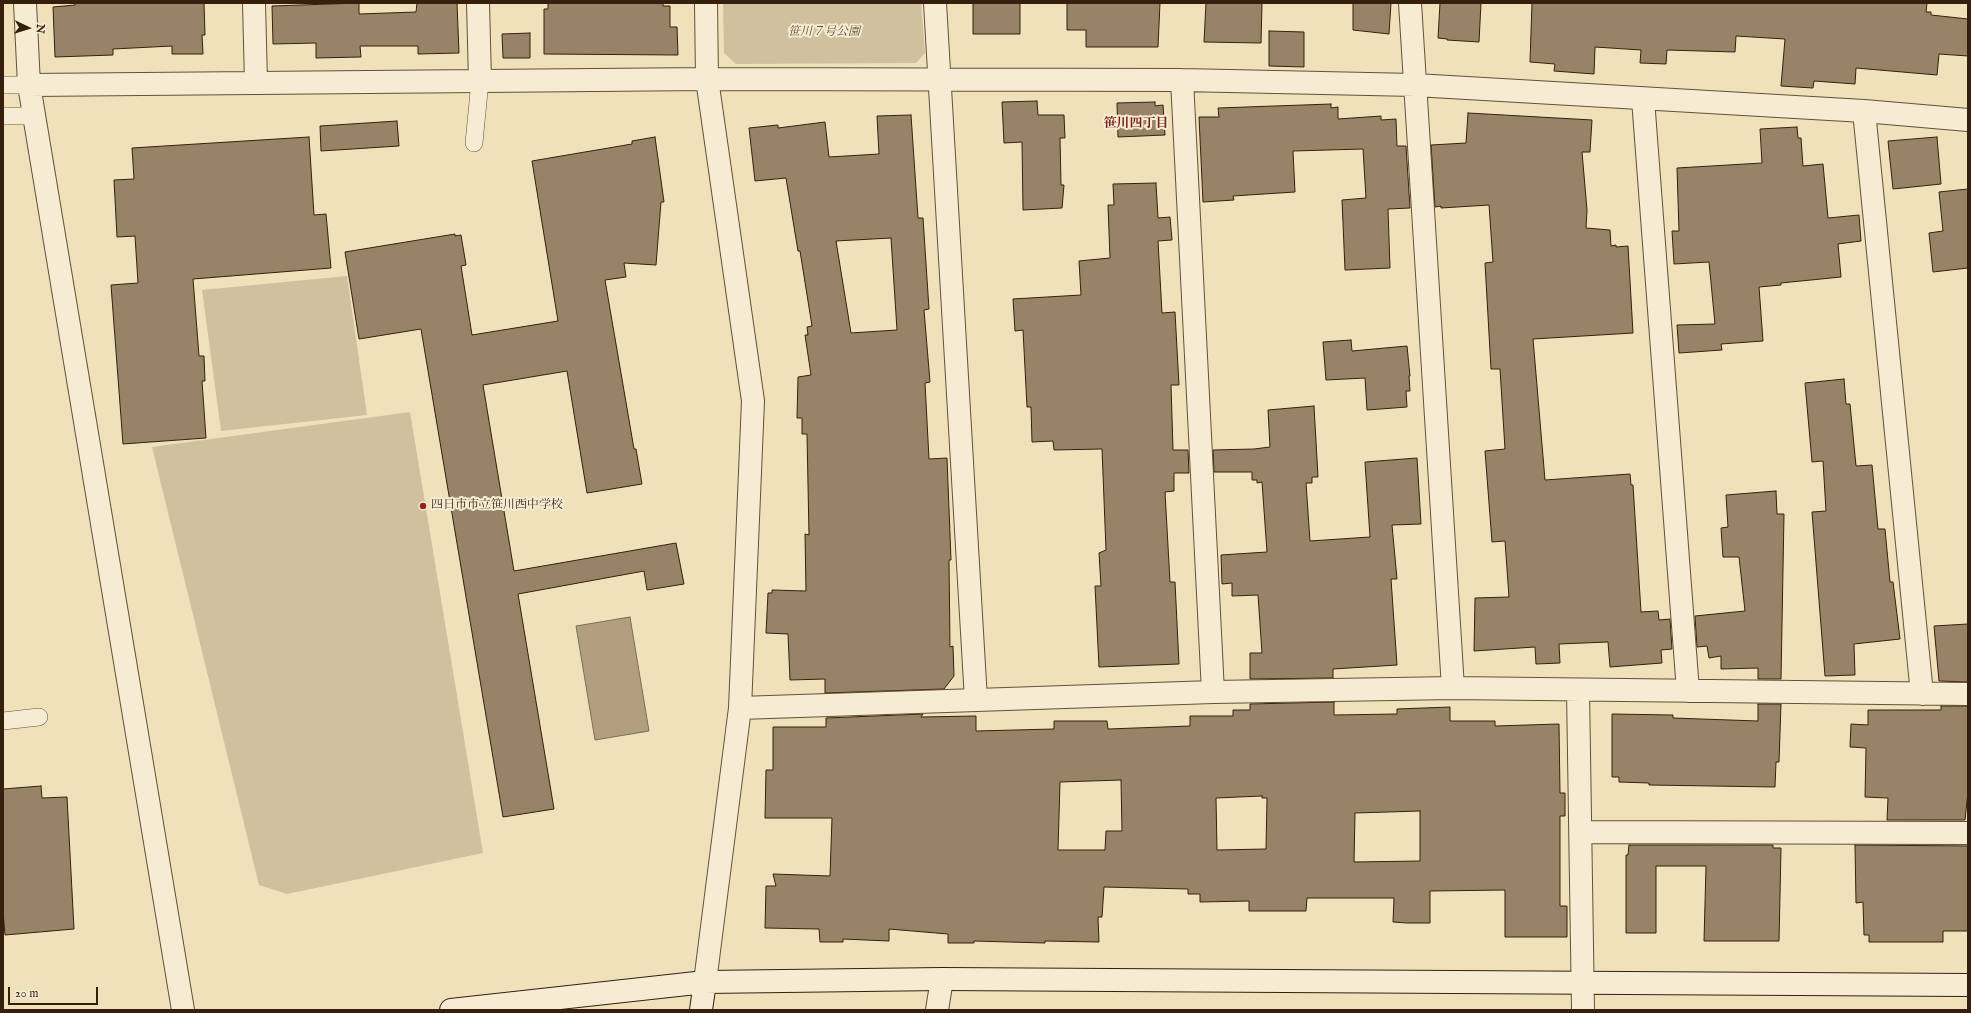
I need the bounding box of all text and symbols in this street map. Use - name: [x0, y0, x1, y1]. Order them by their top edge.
- north arrow: [8, 8, 48, 48]
- text: N: [33, 24, 47, 34]
- park label: 笹川７号公園: [788, 26, 860, 40]
- district label: 笹川四丁目: [1104, 116, 1168, 132]
- place label: 四日市市立笹川西中学校: [431, 499, 563, 513]
- marker: 四日市市立笹川西中学校: [418, 501, 428, 511]
- scale bar: [10, 979, 100, 1005]
- text: 20 m: [15, 986, 38, 1001]

